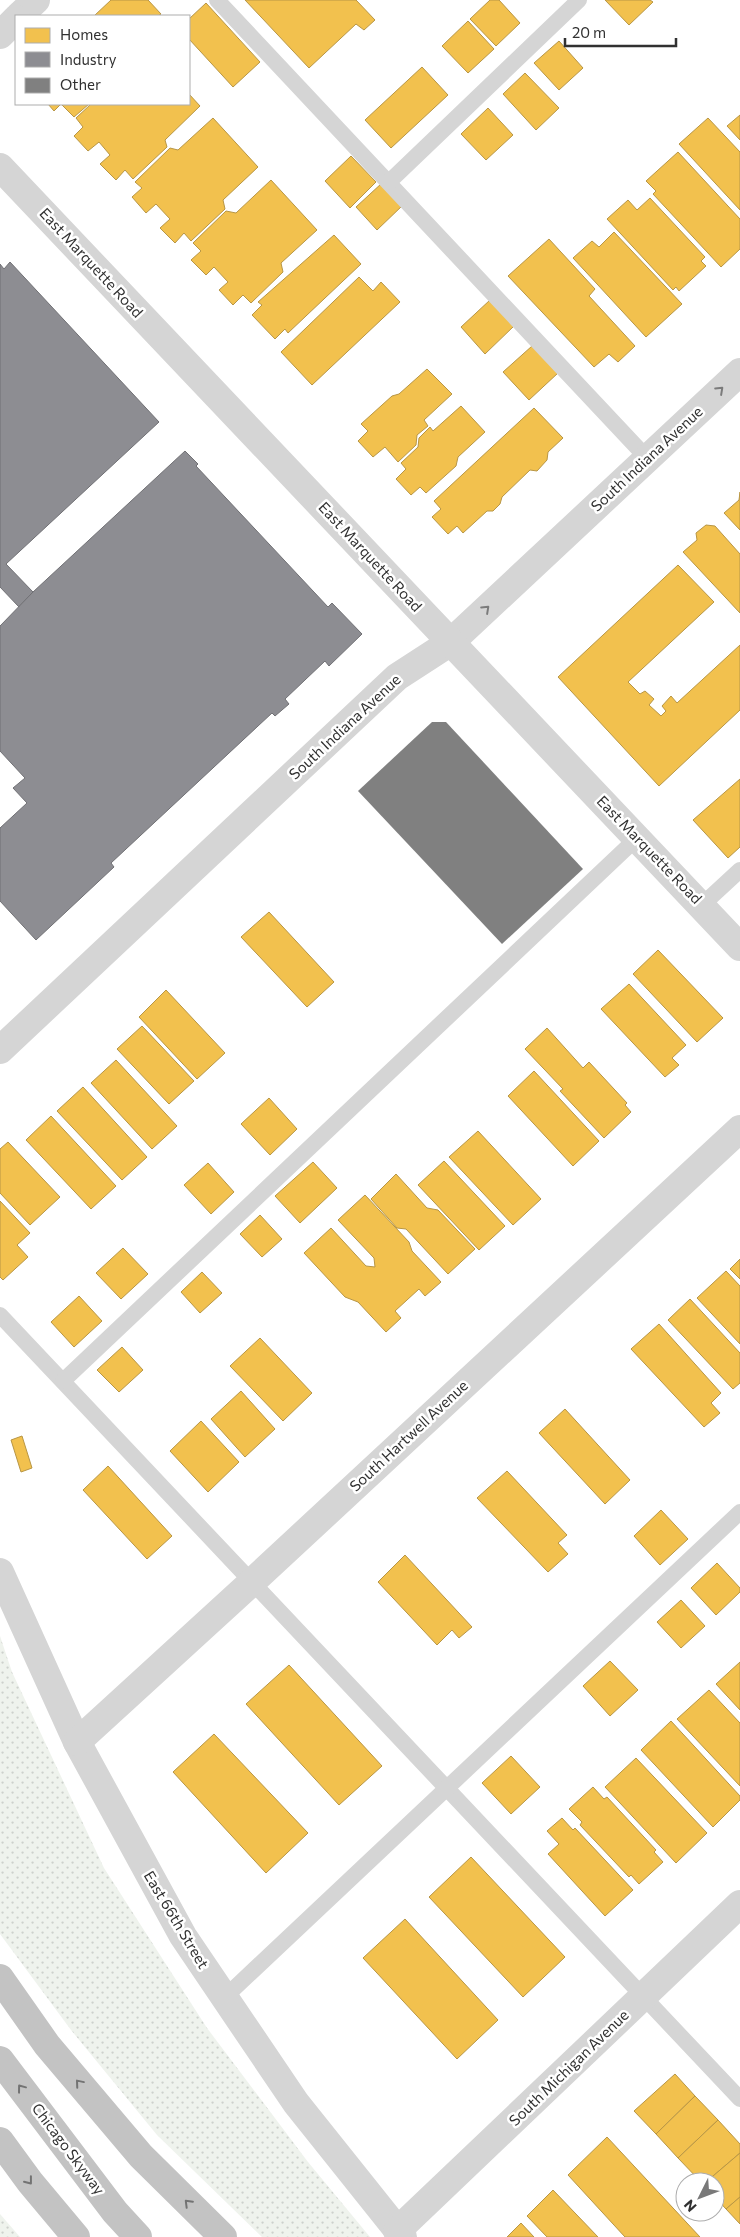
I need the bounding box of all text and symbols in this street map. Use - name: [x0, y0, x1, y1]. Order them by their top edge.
- legend: [15, 15, 190, 105]
- scale bar: [565, 15, 676, 47]
- text: 20 m: [572, 23, 606, 41]
- text: Homes: [60, 25, 108, 43]
- text: Industry: [60, 50, 117, 68]
- text: Other: [60, 75, 101, 93]
- street label: East Marquette Road: [36, 204, 147, 321]
- one-way arrow: [714, 387, 723, 396]
- street label: South Indiana Avenue: [587, 402, 706, 515]
- street label: East Marquette Road: [315, 498, 426, 615]
- one-way arrow: [481, 606, 490, 615]
- street label: South Indiana Avenue: [285, 670, 404, 783]
- street label: East Marquette Road: [593, 792, 706, 907]
- street label: South Hartwell Avenue: [345, 1376, 471, 1495]
- street label: East 66th Street: [141, 1867, 213, 1972]
- street label: South Michigan Avenue: [505, 2005, 632, 2129]
- one-way arrow: [76, 2080, 84, 2089]
- one-way arrow: [19, 2085, 27, 2094]
- street label: Chicago Skyway: [29, 2099, 109, 2198]
- north arrow: [675, 2172, 725, 2222]
- one-way arrow: [23, 2175, 32, 2184]
- text: N: [680, 2196, 700, 2216]
- one-way arrow: [185, 2200, 194, 2209]

